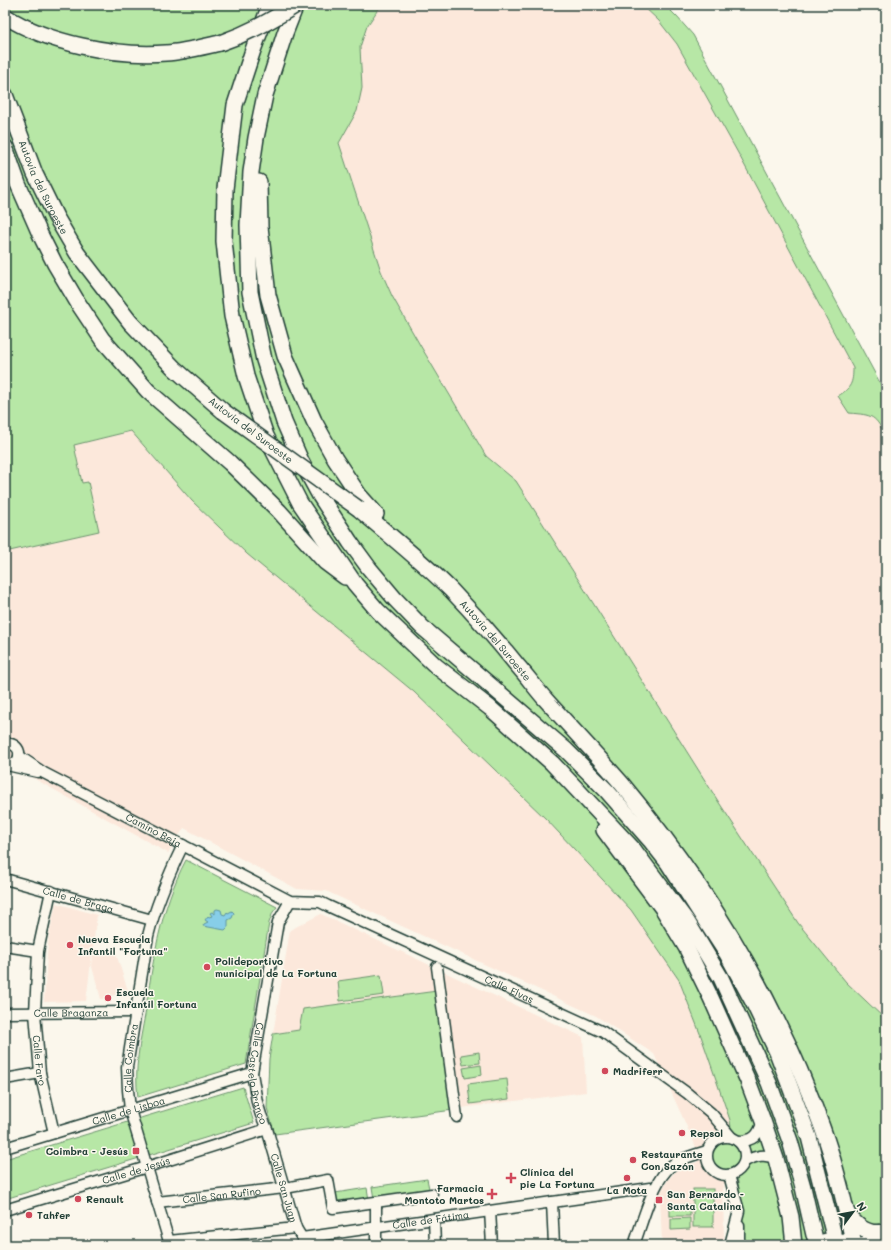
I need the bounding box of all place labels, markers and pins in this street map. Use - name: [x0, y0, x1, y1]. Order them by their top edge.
- place label: Nueva Escuela Infantil "Fortuna": [78, 932, 168, 958]
- marker: Nueva Escuela Infantil "Fortuna": [65, 940, 75, 950]
- place label: Polideportivo municipal de La Fortuna: [215, 954, 337, 980]
- marker: Polideportivo municipal de La Fortuna: [202, 962, 212, 972]
- place label: Escuela Infantil Fortuna: [116, 985, 197, 1011]
- marker: Escuela Infantil Fortuna: [103, 993, 113, 1003]
- place label: Madriferr: [613, 1064, 663, 1078]
- marker: Madriferr: [600, 1066, 610, 1076]
- place label: Repsol: [690, 1126, 723, 1140]
- marker: Repsol: [677, 1128, 687, 1138]
- place label: Coimbra - Jesús: [46, 1144, 128, 1158]
- marker: Coimbra - Jesús: [131, 1146, 141, 1156]
- place label: Restaurante Con Sazón: [641, 1147, 703, 1173]
- marker: Restaurante Con Sazón: [628, 1155, 638, 1165]
- place label: Clínica del pie La Fortuna: [520, 1165, 595, 1191]
- marker: Clínica del pie La Fortuna: [505, 1172, 517, 1184]
- marker: La Mota: [622, 1173, 632, 1183]
- place label: Farmacia Montoto Martos: [404, 1181, 484, 1207]
- place label: La Mota: [607, 1183, 647, 1197]
- place label: San Bernardo - Santa Catalina: [667, 1187, 744, 1213]
- marker: Farmacia Montoto Martos: [487, 1189, 497, 1199]
- place label: Renault: [86, 1192, 124, 1206]
- marker: Renault: [73, 1194, 83, 1204]
- marker: San Bernardo - Santa Catalina: [654, 1195, 664, 1205]
- place label: Tahfer: [37, 1208, 70, 1222]
- marker: Tahfer: [24, 1210, 34, 1220]

